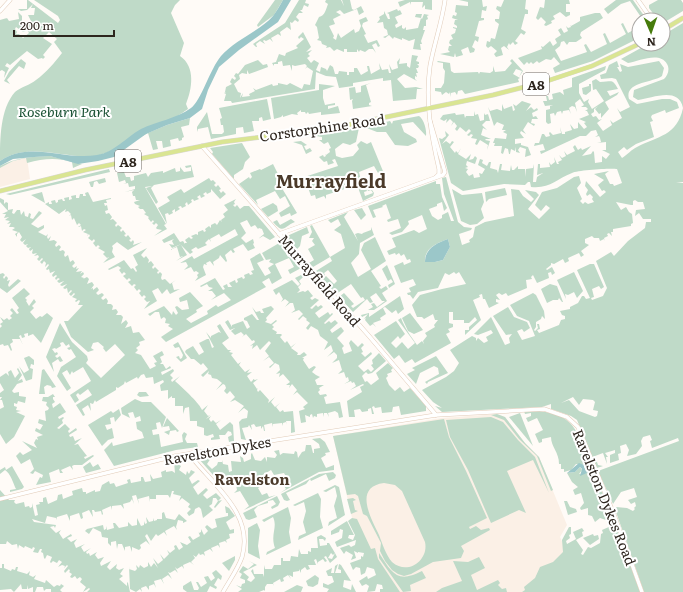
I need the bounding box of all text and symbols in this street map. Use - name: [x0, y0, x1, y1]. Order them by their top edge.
- scale bar: [14, 12, 114, 38]
- north arrow: [631, 12, 671, 52]
- text: 200 m: [20, 16, 54, 34]
- text: N: [646, 35, 656, 51]
- road number: A8: [523, 73, 549, 95]
- park label: Roseburn Park: [18, 101, 110, 121]
- street label: Corstorphine Road: [258, 108, 386, 146]
- road number: A8: [115, 150, 141, 172]
- district label: Murrayfield: [276, 167, 386, 194]
- street label: Murrayfield Road: [274, 230, 366, 331]
- street label: Ravelston Dykes Road: [569, 426, 642, 568]
- street label: Ravelston Dykes: [162, 431, 272, 469]
- district label: Ravelston: [214, 467, 290, 490]

